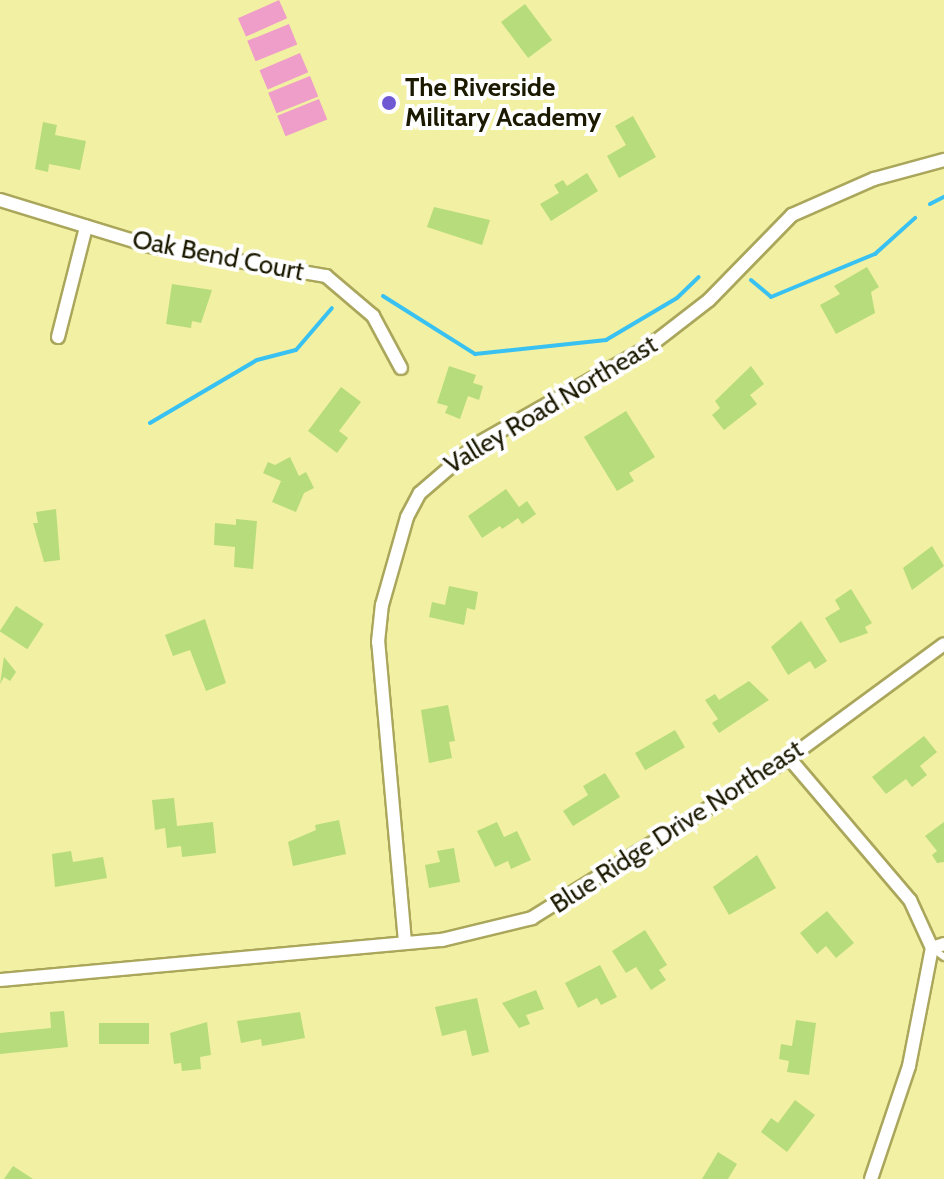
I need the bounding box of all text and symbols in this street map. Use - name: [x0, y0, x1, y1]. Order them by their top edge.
- place label: The Riverside Military Academy: [405, 72, 601, 134]
- marker: The Riverside Military Academy: [380, 94, 398, 112]
- street label: Oak Bend Court: [130, 224, 306, 288]
- street label: Valley Road Northeast: [439, 329, 663, 481]
- street label: Blue Ridge Drive Northeast: [545, 734, 809, 920]

